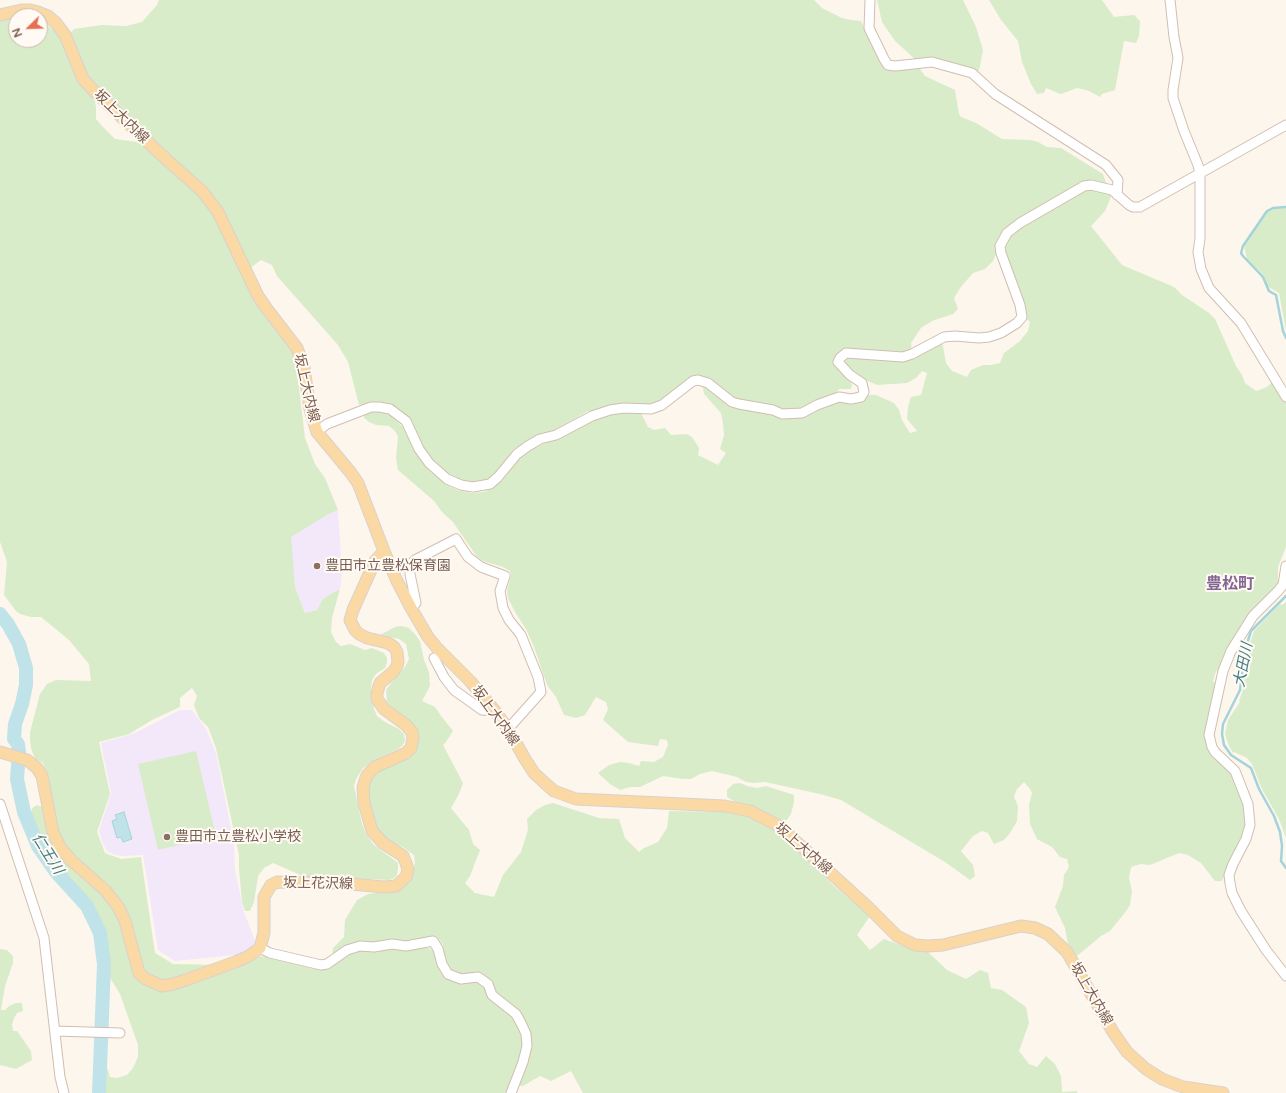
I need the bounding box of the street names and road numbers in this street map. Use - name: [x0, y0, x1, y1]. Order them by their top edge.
- street label: 坂上大内線: [90, 87, 152, 147]
- street label: 坂上大内線: [290, 352, 322, 424]
- street label: 坂上大内線: [468, 683, 522, 749]
- street label: 坂上大内線: [771, 820, 835, 878]
- street label: 坂上花沢線: [283, 875, 353, 893]
- street label: 坂上大内線: [1066, 959, 1116, 1029]

